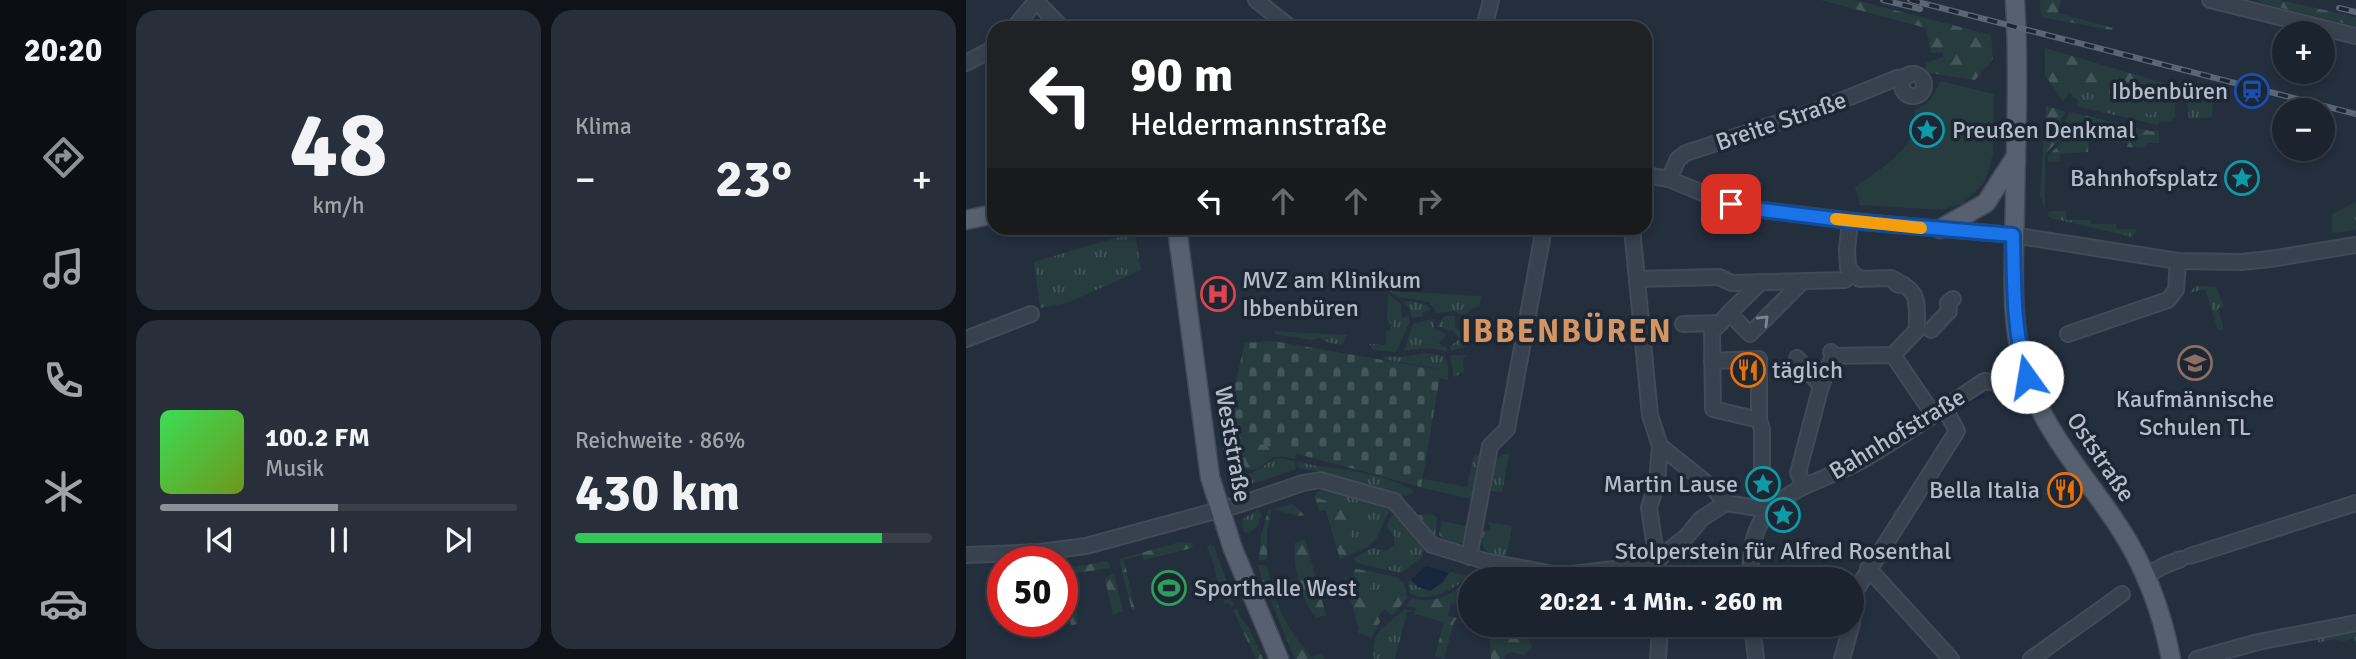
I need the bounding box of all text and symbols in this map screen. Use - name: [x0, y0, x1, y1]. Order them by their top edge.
- map controls: [2272, 21, 2335, 161]
- button: +: [2272, 21, 2335, 84]
- text: 20:20: [24, 31, 102, 70]
- text: 90 m: [1130, 45, 1233, 105]
- icon: left: [1015, 49, 1106, 140]
- station icon: Ibbenbüren: [2233, 72, 2271, 110]
- place label: Ibbenbüren: [2111, 76, 2228, 106]
- street label: Breite Straße: [1712, 85, 1850, 157]
- text: 48: [289, 89, 388, 202]
- button: −: [2272, 98, 2335, 161]
- text: Heldermannstraße: [1130, 105, 1387, 144]
- place icon: Preußen Denkmal: [1908, 111, 1946, 149]
- text: Klima: [575, 112, 632, 141]
- place label: Preußen Denkmal: [1952, 115, 2135, 145]
- icon: directions: [39, 133, 88, 182]
- text: 23°: [715, 147, 792, 211]
- text: −: [575, 156, 596, 203]
- text: +: [911, 156, 932, 203]
- place icon: Bahnhofsplatz: [2223, 159, 2261, 197]
- place label: Bahnhofsplatz: [2070, 163, 2218, 193]
- pin: [1701, 174, 1761, 234]
- icon: left: [1191, 182, 1229, 220]
- icon: ahead: [1264, 182, 1302, 220]
- icon: ahead: [1337, 182, 1375, 220]
- icon: right: [1410, 182, 1448, 220]
- icon: arrive: [1712, 185, 1750, 223]
- text: km/h: [312, 191, 365, 220]
- icon: music: [39, 244, 88, 293]
- place label: MVZ am Klinikum Ibbenbüren: [1242, 265, 1421, 323]
- hospital icon: MVZ am Klinikum Ibbenbüren: [1199, 275, 1237, 313]
- district label: IBBENBÜREN: [1461, 312, 1673, 351]
- one-way arrow: [1755, 315, 1768, 328]
- position arrow: [1990, 340, 2064, 414]
- school or university icon: Kaufmännische Schulen TL: [2176, 344, 2214, 382]
- restaurant icon: täglich: [1729, 351, 1767, 389]
- place label: täglich: [1772, 355, 1843, 385]
- icon: phone: [39, 356, 88, 405]
- street label: Bahnhofstraße: [1824, 382, 1970, 486]
- street label: Weststraße: [1208, 384, 1258, 504]
- place label: Kaufmännische Schulen TL: [2116, 384, 2274, 442]
- street label: Oststraße: [2060, 407, 2142, 507]
- text: 100.2 FM: [265, 422, 370, 454]
- text: Reichweite · 86%: [575, 426, 745, 455]
- text: Musik: [265, 454, 324, 483]
- text: 430 km: [575, 461, 740, 525]
- place icon: Martin Lause: [1744, 465, 1782, 503]
- icon: climate: [39, 467, 88, 516]
- place label: Martin Lause: [1604, 469, 1738, 499]
- restaurant icon: Bella Italia: [2046, 471, 2084, 509]
- place label: Bella Italia: [1929, 475, 2040, 505]
- place icon: Stolperstein für Alfred Rosenthal: [1764, 496, 1802, 534]
- icon: previous: [201, 521, 239, 559]
- icon: pause: [320, 521, 358, 559]
- icon: next: [439, 521, 477, 559]
- place label: Stolperstein für Alfred Rosenthal: [1615, 536, 1951, 566]
- speed limit sign: 50: [987, 546, 1078, 637]
- sports icon: Sporthalle West: [1150, 569, 1188, 607]
- place label: Sporthalle West: [1194, 573, 1357, 603]
- icon: car: [39, 579, 88, 628]
- text: 20:21 · 1 Min. · 260 m: [1539, 586, 1783, 618]

